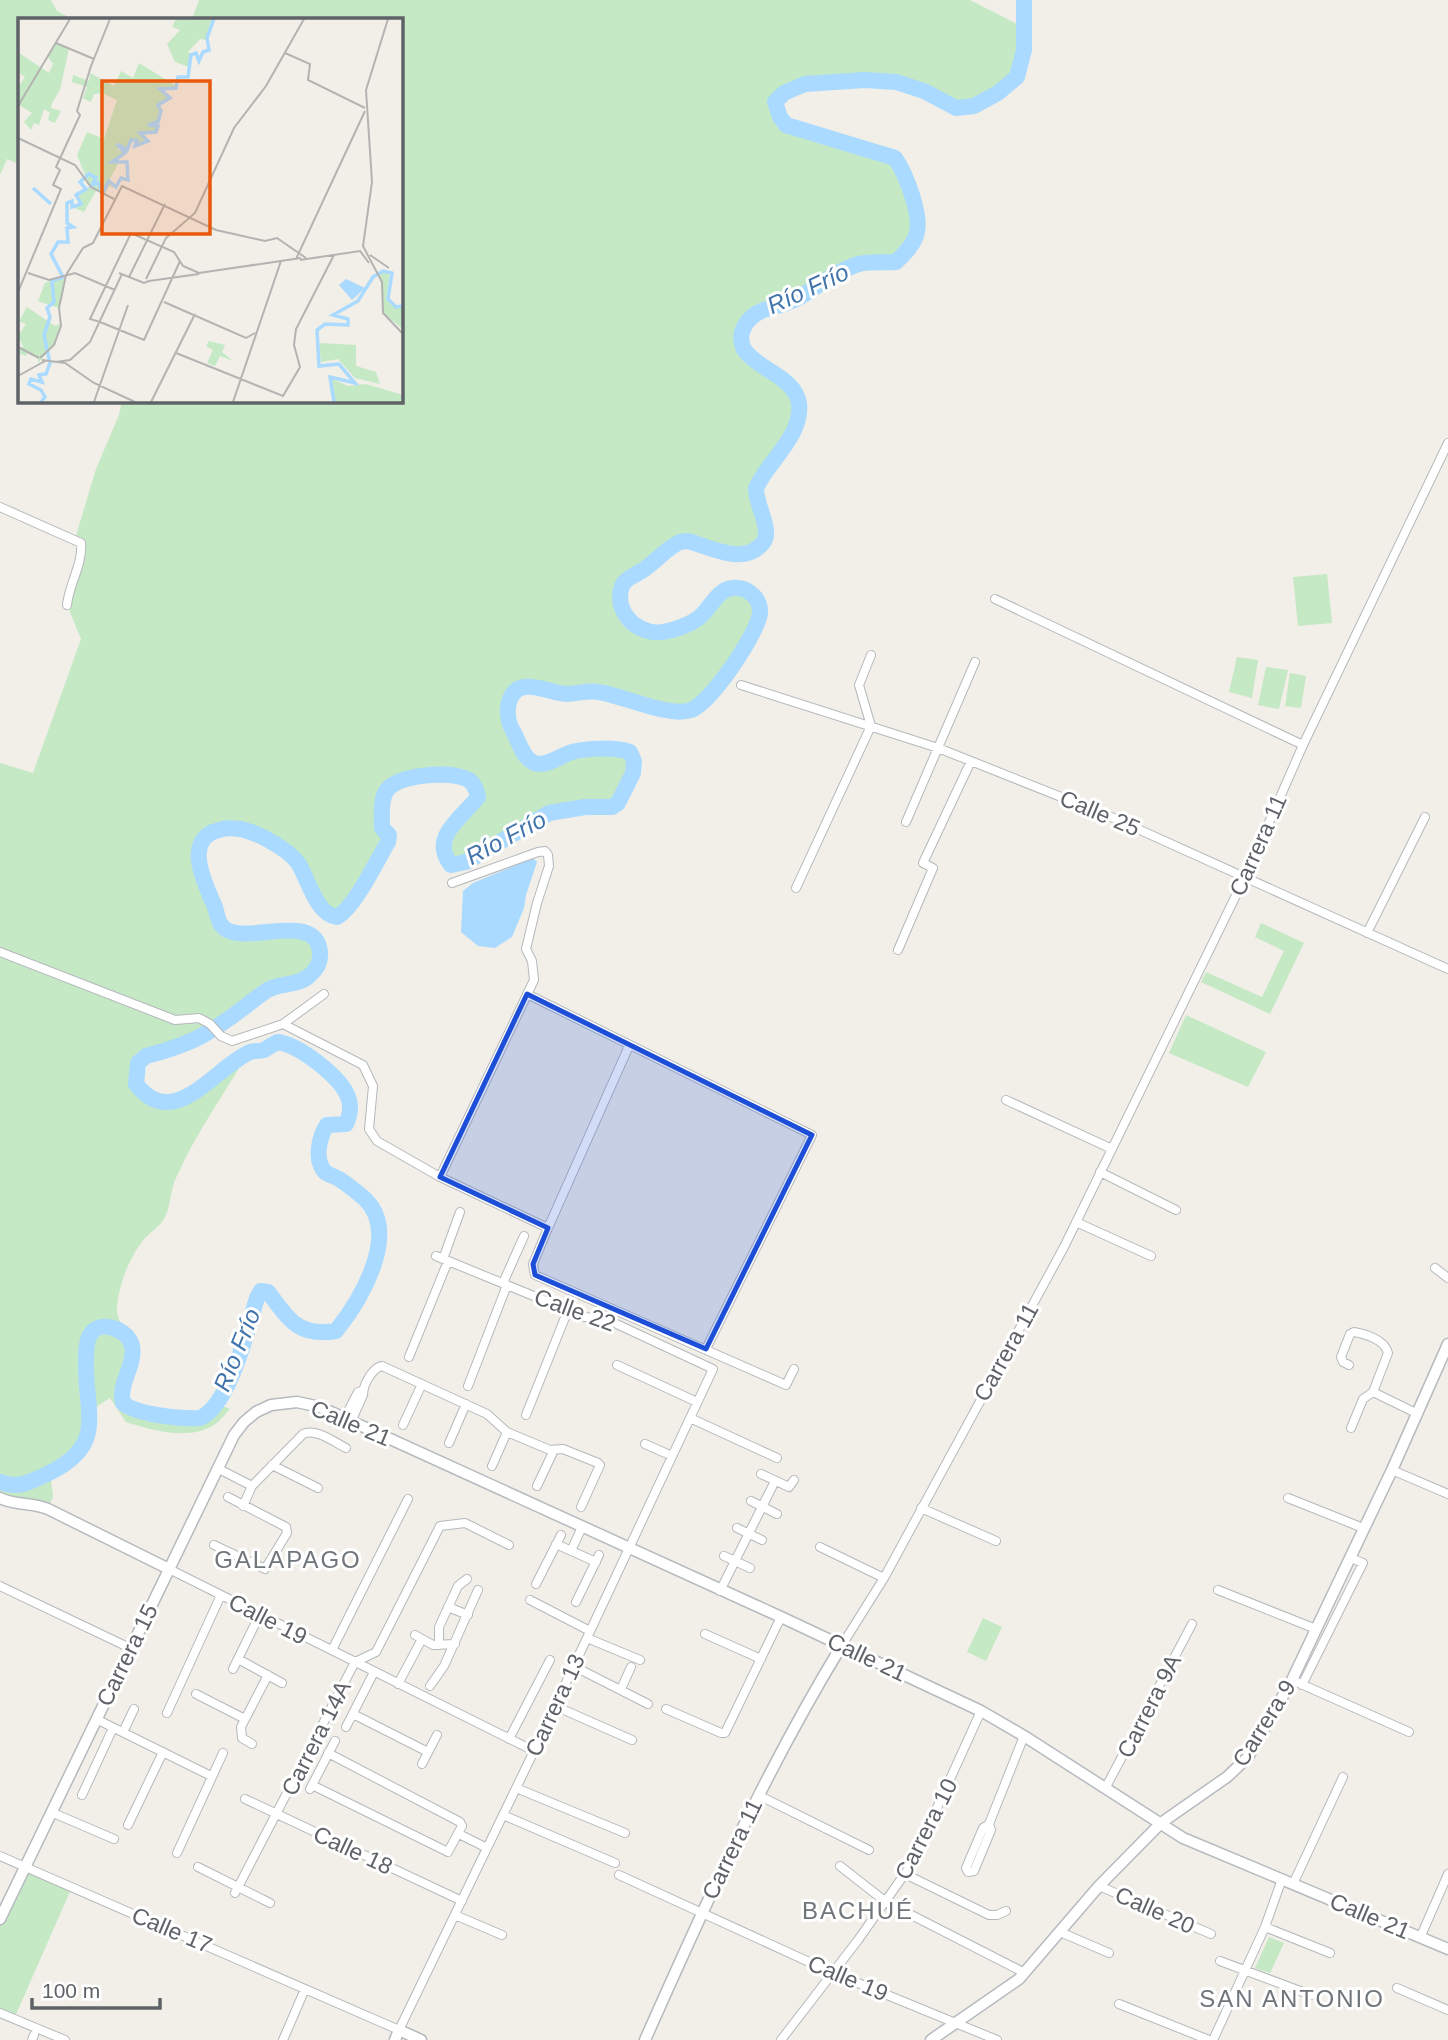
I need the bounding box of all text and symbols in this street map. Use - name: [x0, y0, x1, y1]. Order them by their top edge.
- inset map: [18, 18, 402, 402]
- water label: Río Frío: [763, 258, 853, 319]
- street label: Calle 25: [1056, 785, 1144, 841]
- street label: Carrera 11: [1224, 790, 1292, 900]
- water label: Río Frío: [461, 805, 550, 870]
- street label: Calle 22: [531, 1283, 619, 1337]
- street label: Carrera 11: [968, 1298, 1044, 1406]
- water label: Río Frío: [208, 1305, 265, 1395]
- street label: Calle 21: [307, 1395, 395, 1451]
- district label: GALAPAGO: [214, 1546, 362, 1573]
- street label: Calle 19: [225, 1588, 311, 1650]
- street label: Carrera 15: [91, 1600, 163, 1710]
- street label: Calle 21: [823, 1627, 911, 1687]
- street label: Carrera 9A: [1112, 1649, 1186, 1762]
- street label: Carrera 13: [520, 1650, 590, 1760]
- street label: Carrera 9: [1227, 1675, 1301, 1771]
- street label: Carrera 14A: [276, 1676, 356, 1800]
- street label: Carrera 10: [889, 1774, 963, 1884]
- street label: Carrera 11: [697, 1795, 767, 1903]
- street label: Calle 18: [309, 1820, 397, 1880]
- street label: Calle 20: [1111, 1881, 1199, 1939]
- street label: Calle 21: [1326, 1888, 1414, 1944]
- district label: BACHUÉ: [802, 1897, 914, 1924]
- street label: Calle 17: [128, 1902, 216, 1958]
- street label: Calle 19: [804, 1950, 892, 2006]
- scale bar: [32, 1966, 159, 2010]
- text: 100 m: [42, 1979, 100, 2002]
- district label: SAN ANTONIO: [1199, 1985, 1385, 2012]

